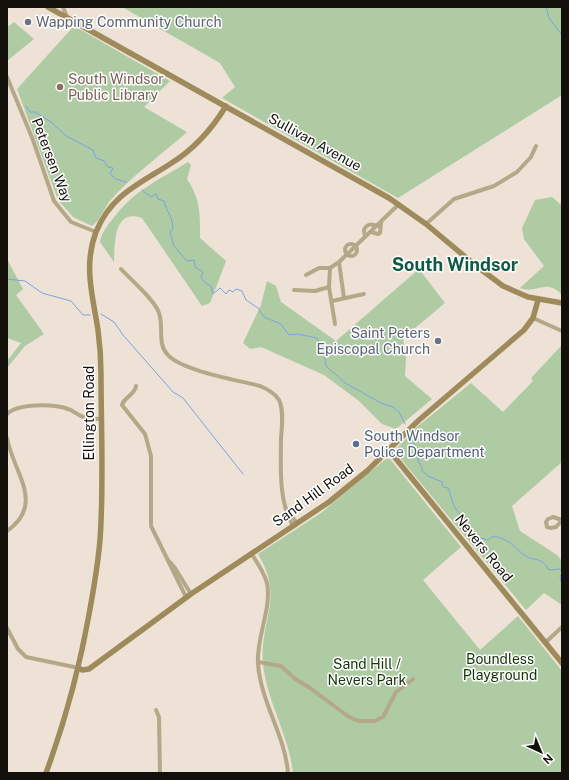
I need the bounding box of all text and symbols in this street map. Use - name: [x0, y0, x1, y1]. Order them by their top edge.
- place label: Wapping Community Church: [36, 14, 222, 30]
- marker: Wapping Community Church: [23, 17, 33, 27]
- place label: South Windsor Public Library: [68, 71, 164, 103]
- marker: South Windsor Public Library: [55, 82, 65, 92]
- street label: Sullivan Avenue: [266, 110, 364, 174]
- street label: Petersen Way: [29, 116, 76, 205]
- district label: South Windsor: [392, 254, 519, 275]
- place label: Saint Peters Episcopal Church: [317, 325, 430, 357]
- marker: Saint Peters Episcopal Church: [433, 336, 443, 346]
- street label: Ellington Road: [81, 366, 97, 460]
- place label: South Windsor Police Department: [364, 428, 485, 460]
- marker: South Windsor Police Department: [351, 439, 361, 449]
- street label: Sand Hill Road: [269, 460, 357, 530]
- street label: Nevers Road: [452, 511, 516, 585]
- park label: Boundless Playground: [463, 651, 537, 683]
- park label: Sand Hill / Nevers Park: [328, 656, 407, 688]
- north arrow: [521, 732, 561, 772]
- text: N: [541, 752, 555, 766]

